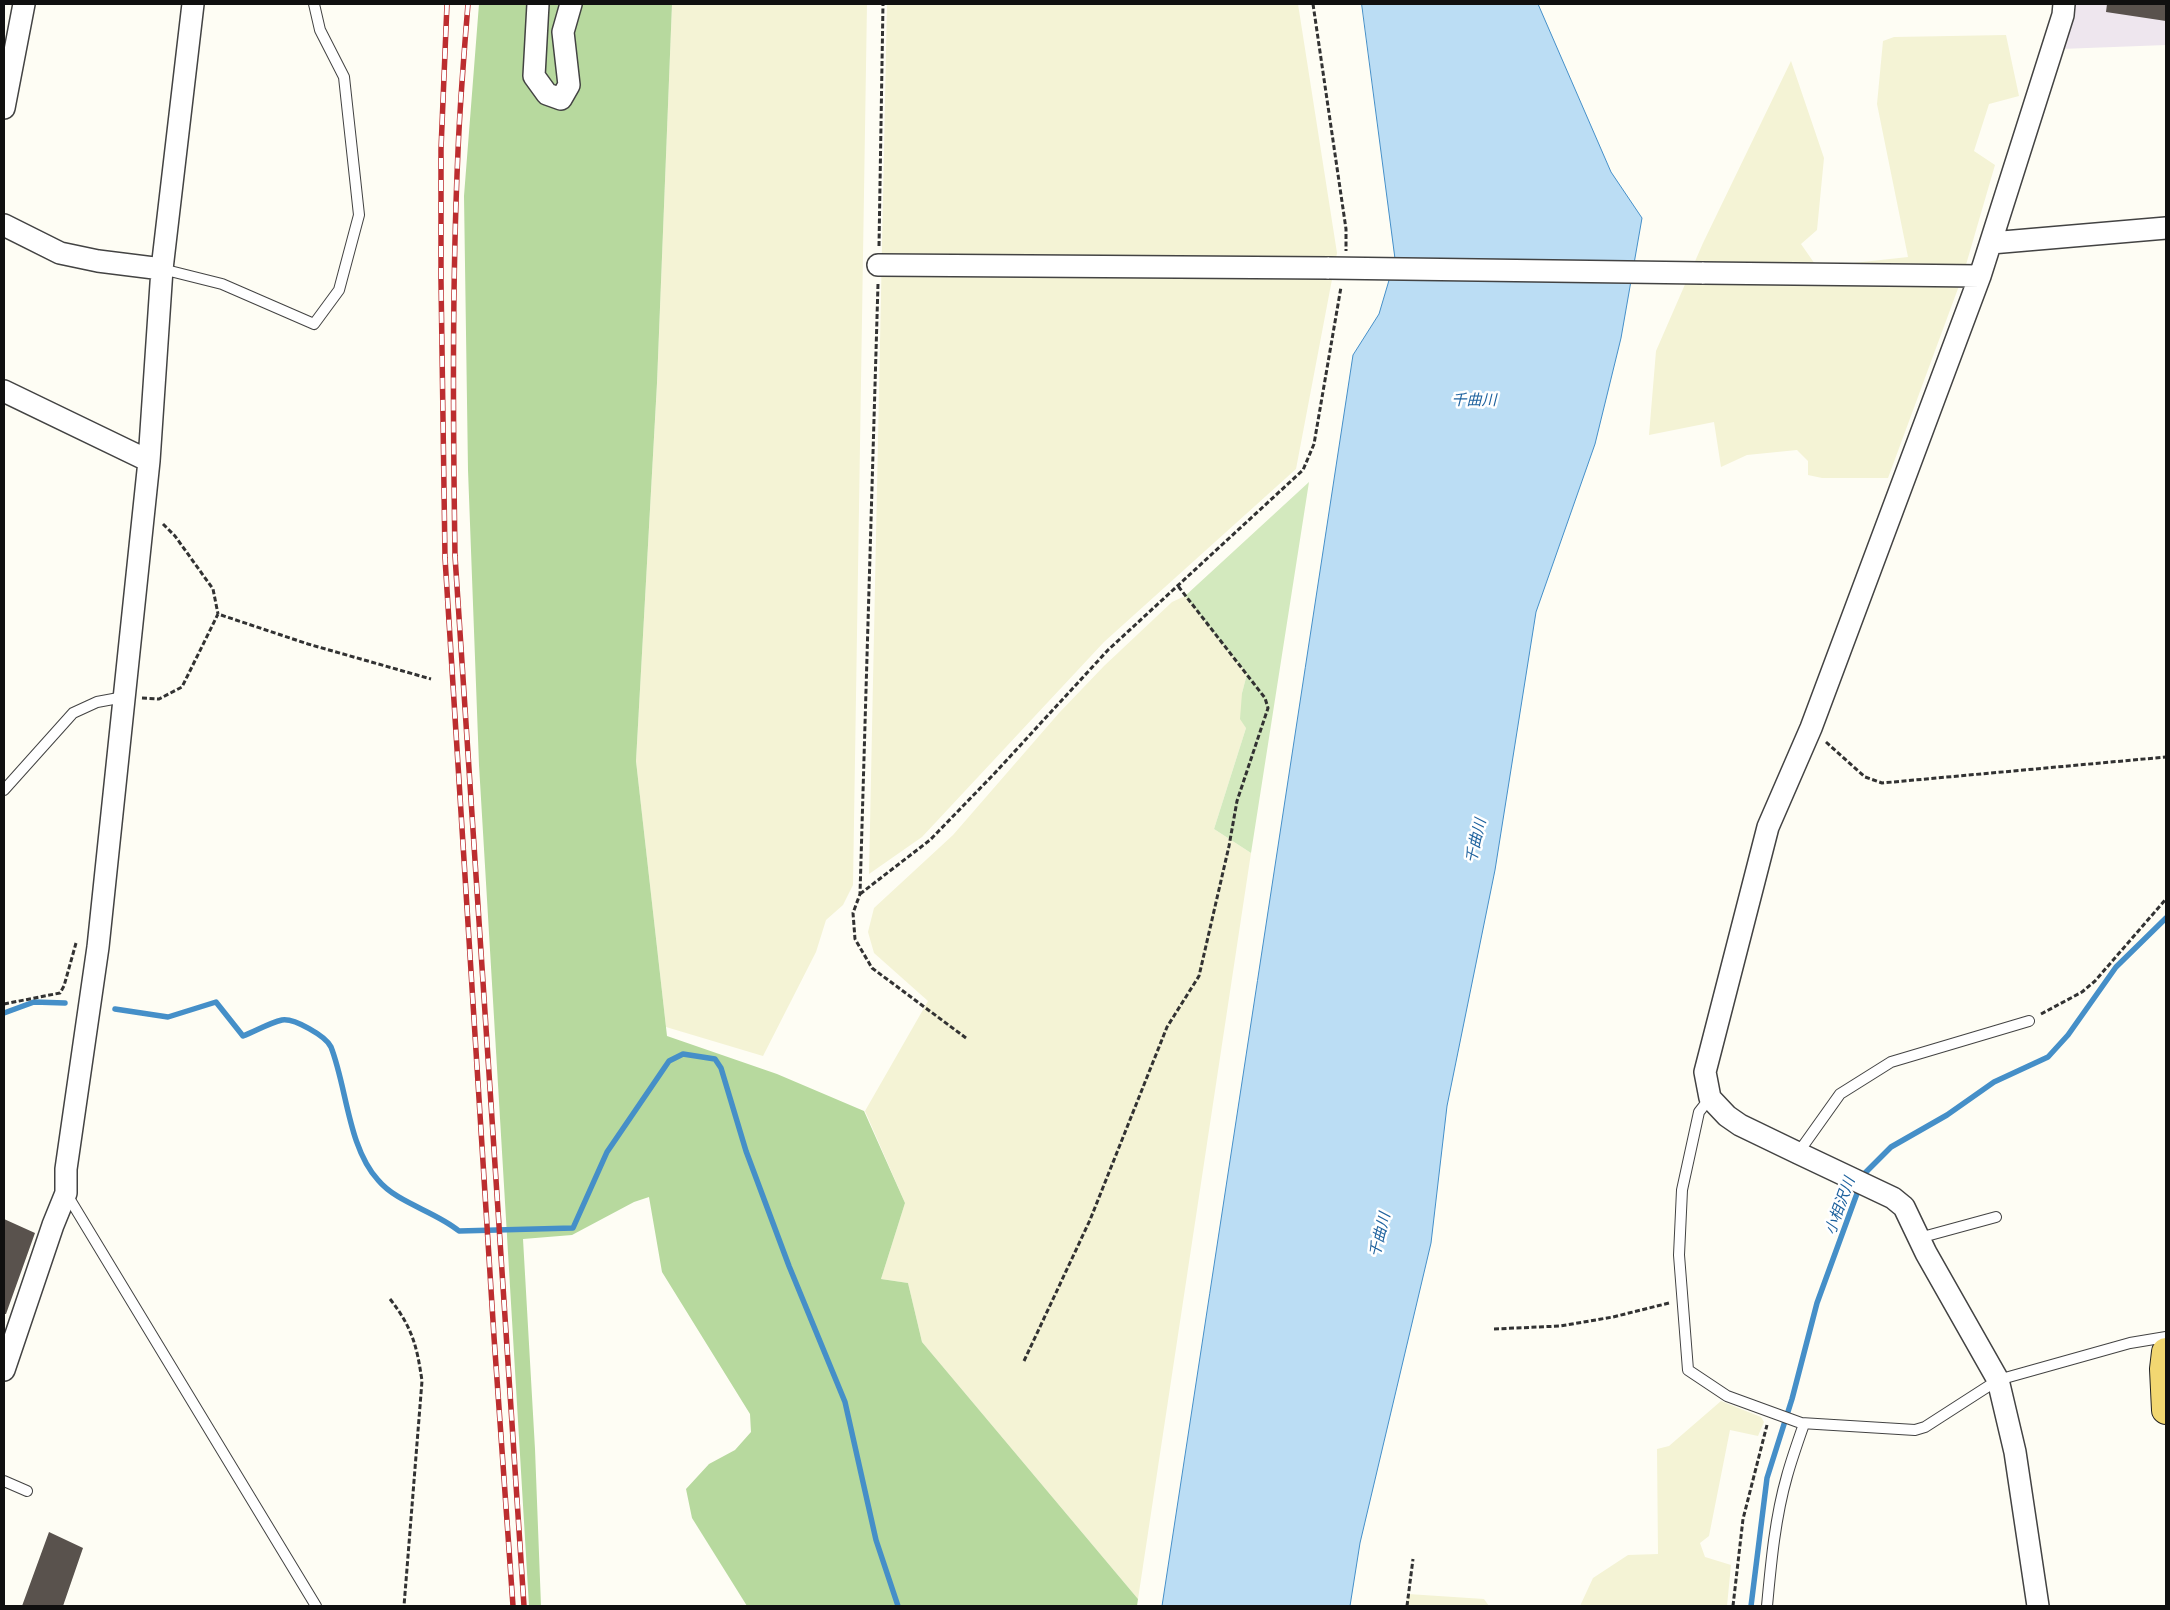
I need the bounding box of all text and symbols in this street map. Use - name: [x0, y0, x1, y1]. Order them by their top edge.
- water label: 千曲川: [1452, 391, 1496, 409]
- water label: 千曲川: [1462, 817, 1490, 865]
- water label: 小相沢川: [1821, 1175, 1859, 1237]
- water label: 千曲川: [1366, 1211, 1394, 1259]

